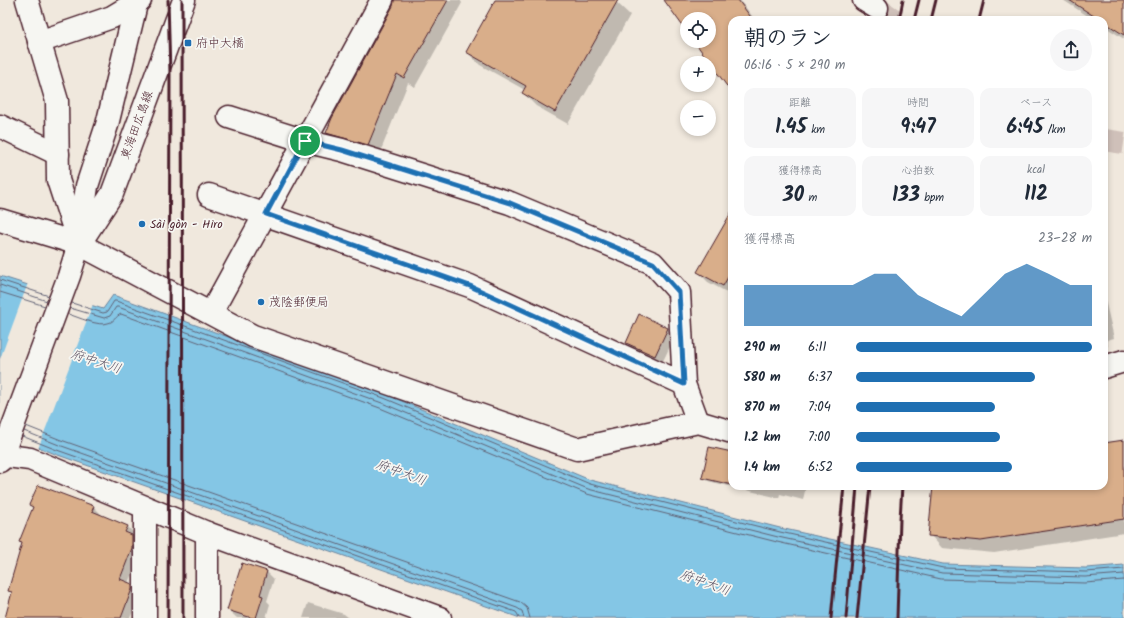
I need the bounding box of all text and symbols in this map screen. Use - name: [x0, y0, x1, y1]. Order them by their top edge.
- map controls: [680, 12, 716, 136]
- button: locate: [680, 12, 716, 48]
- text: 朝のラン: [744, 22, 832, 57]
- button: share: [1050, 29, 1092, 71]
- place label: 府中大橋: [196, 34, 244, 53]
- marker: 府中大橋: [183, 38, 193, 48]
- text: 06:16 · 5 × 290 m: [744, 55, 845, 76]
- button: +: [680, 56, 716, 92]
- street label: 東海田広島線: [116, 88, 158, 162]
- text: 距離: [789, 94, 811, 112]
- text: 時間: [907, 94, 929, 112]
- text: ペース: [1020, 94, 1052, 112]
- button: −: [680, 100, 716, 136]
- text: 1.45: [775, 112, 807, 144]
- text: 9:47: [900, 112, 936, 144]
- text: 6:45: [1006, 112, 1043, 144]
- text: km: [807, 121, 825, 139]
- text: /km: [1043, 121, 1066, 139]
- pin: [288, 124, 322, 158]
- icon: arrive: [294, 130, 316, 152]
- text: kcal: [1027, 161, 1045, 179]
- text: 獲得標高: [778, 162, 822, 180]
- text: 心拍数: [902, 162, 935, 180]
- text: 112: [1024, 179, 1048, 211]
- text: 30: [783, 180, 804, 212]
- text: 133: [892, 180, 920, 212]
- text: m: [804, 189, 817, 207]
- text: bpm: [920, 189, 944, 207]
- place label: Sài gòn - Hiro: [150, 215, 223, 234]
- marker: Sài gòn - Hiro: [137, 219, 147, 229]
- text: 23–28 m: [1038, 228, 1092, 249]
- text: 獲得標高: [744, 229, 796, 250]
- place label: 茂陰郵便局: [269, 293, 329, 312]
- marker: 茂陰郵便局: [256, 297, 266, 307]
- text: 290 m: [744, 337, 780, 358]
- text: 6:11: [808, 337, 827, 358]
- water label: 府中大川: [68, 344, 124, 380]
- text: 580 m: [744, 367, 781, 388]
- text: 6:37: [808, 367, 832, 388]
- text: 870 m: [744, 397, 780, 418]
- text: 7:04: [808, 397, 831, 418]
- text: 1.2 km: [744, 427, 781, 448]
- text: 7:00: [808, 427, 830, 448]
- water label: 府中大川: [373, 454, 429, 492]
- text: 1.4 km: [744, 457, 780, 478]
- text: 6:52: [808, 457, 833, 478]
- water label: 府中大川: [677, 564, 733, 602]

